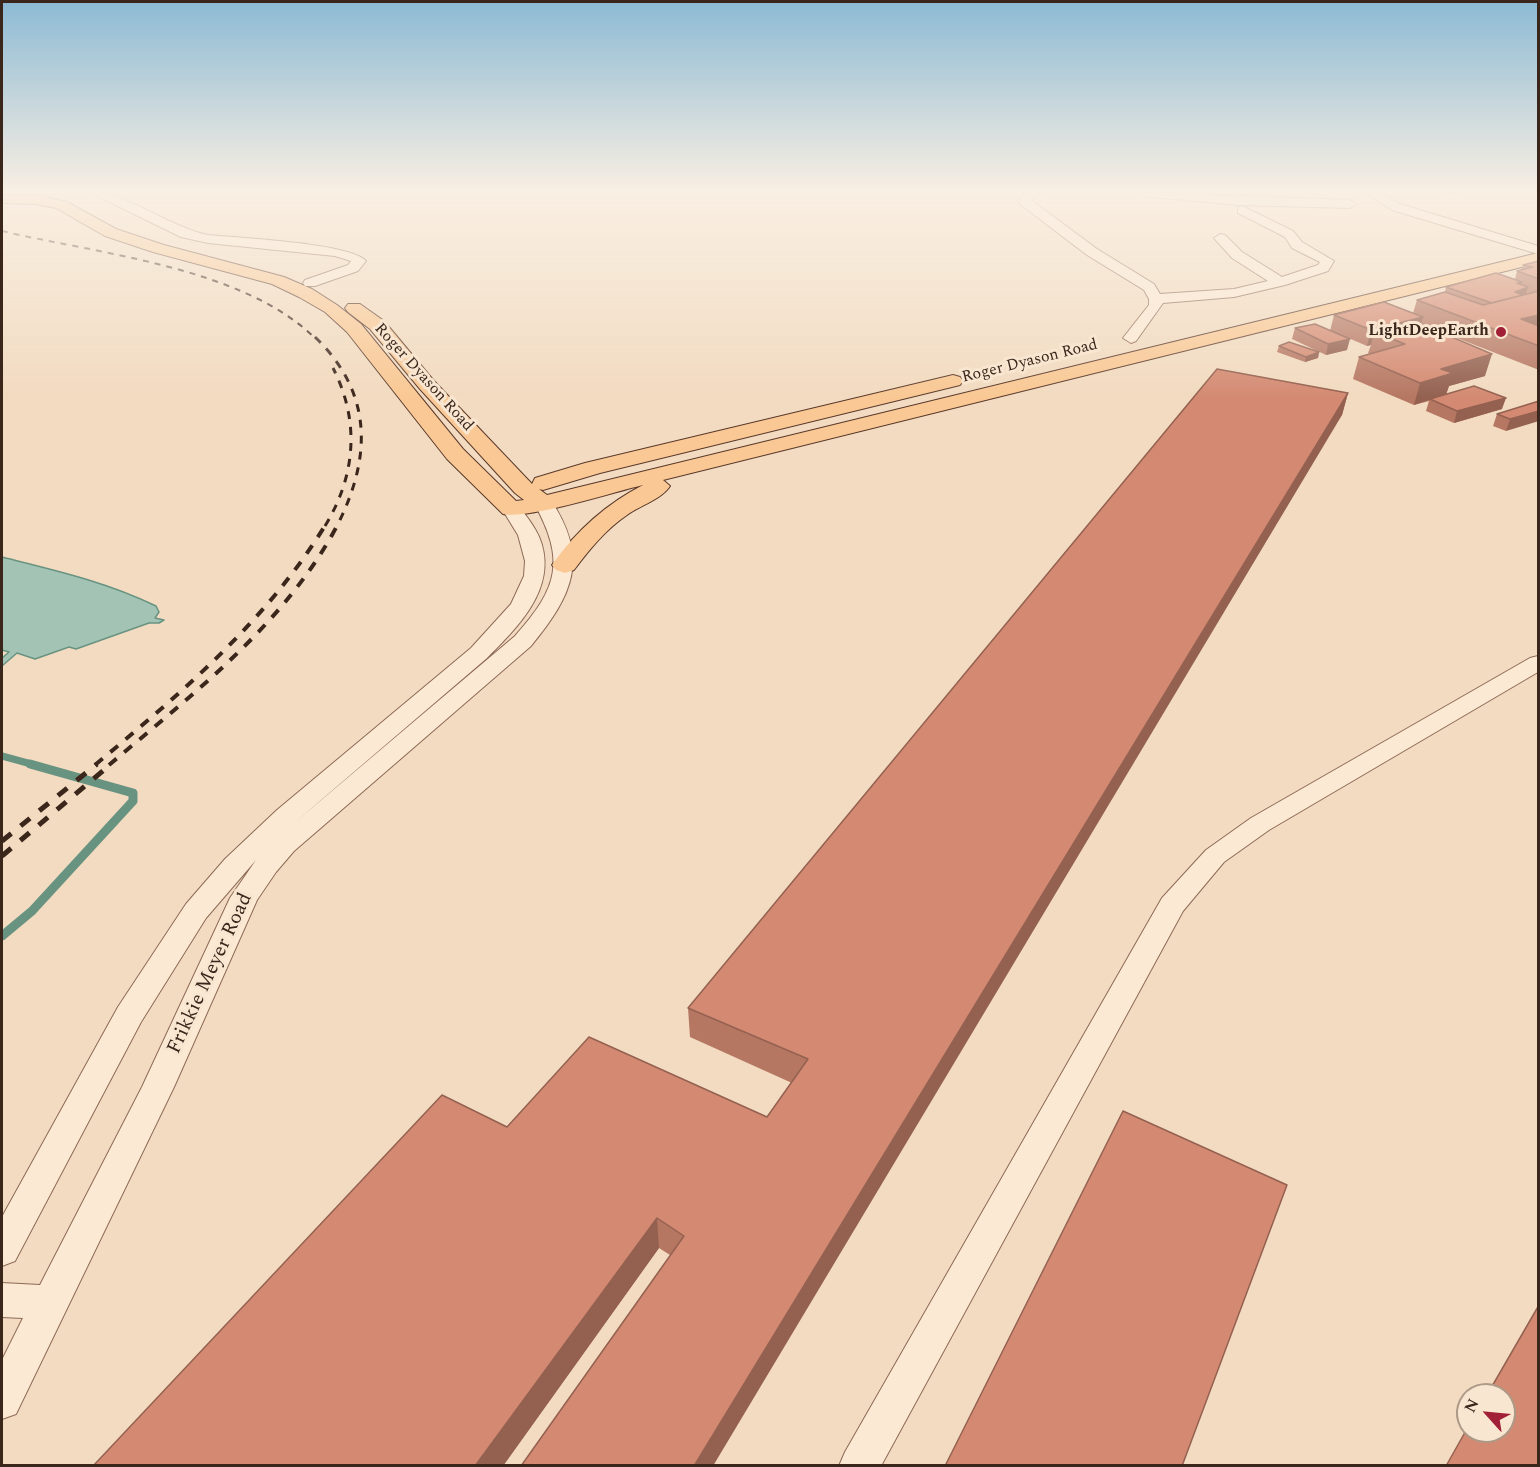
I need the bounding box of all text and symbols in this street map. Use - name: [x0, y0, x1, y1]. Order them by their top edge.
- street label: Roger Dyason Road: [369, 320, 477, 436]
- place label: LightDeepEarth: [1368, 322, 1489, 342]
- marker: LightDeepEarth: [1494, 325, 1508, 339]
- street label: Roger Dyason Road: [960, 336, 1100, 388]
- street label: Frikkie Meyer Road: [163, 890, 259, 1058]
- north arrow: [1456, 1383, 1516, 1443]
- text: N: [1458, 1394, 1485, 1417]

